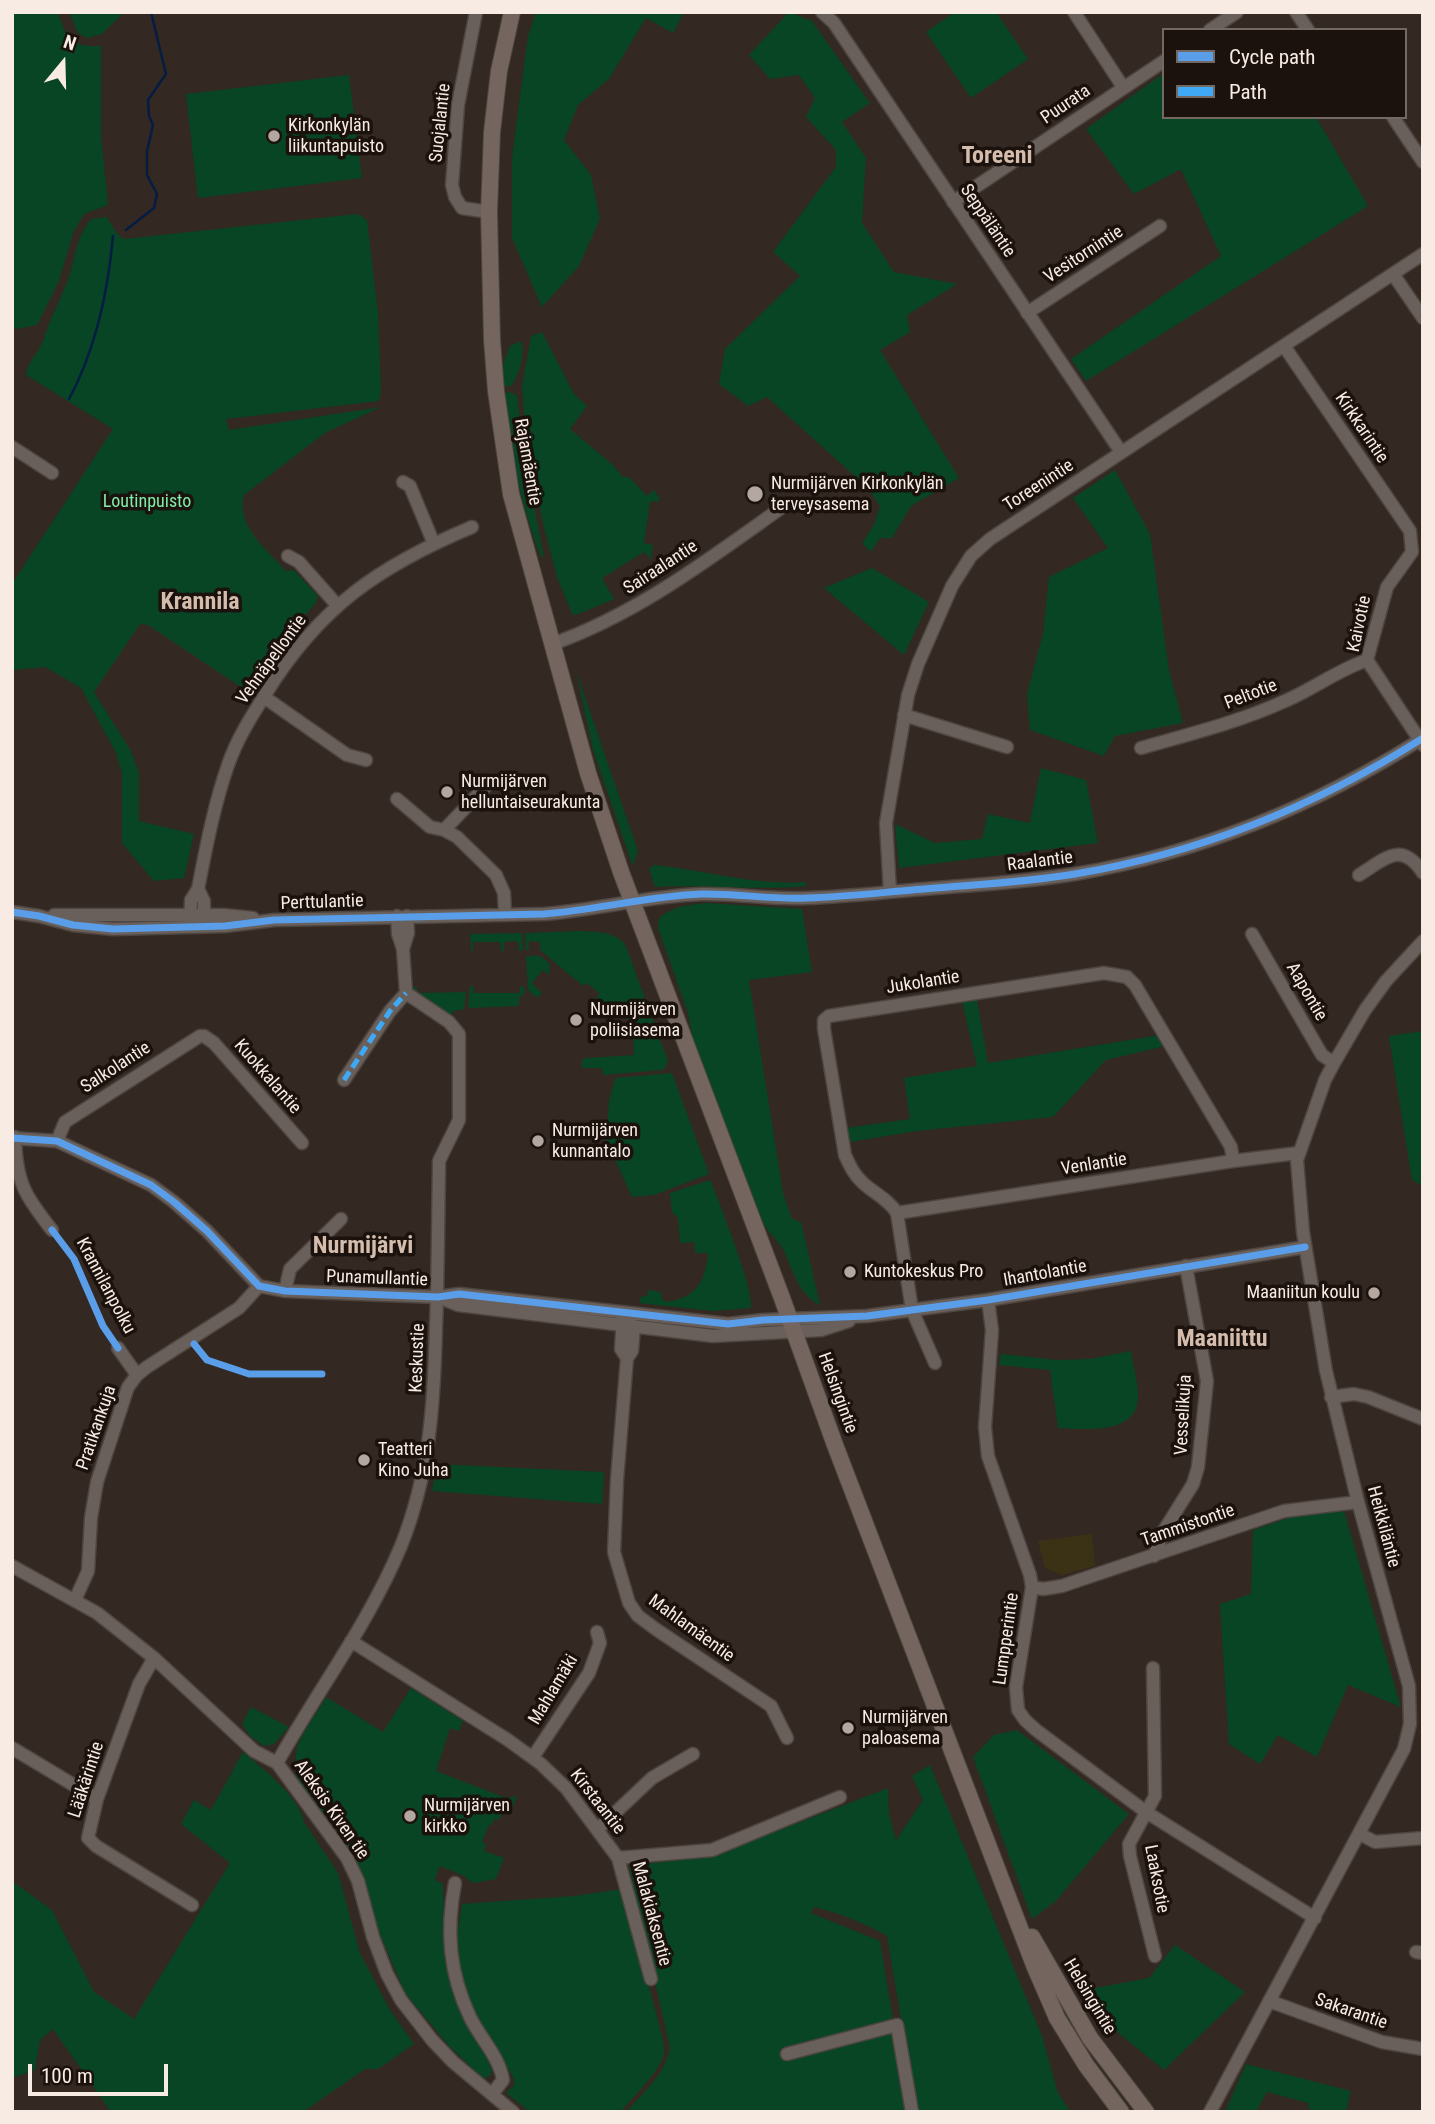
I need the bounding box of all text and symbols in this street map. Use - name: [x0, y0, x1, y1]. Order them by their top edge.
- north arrow: [28, 28, 98, 98]
- legend: [1162, 28, 1407, 119]
- text: N: [61, 30, 79, 55]
- text: Cycle path: [1229, 45, 1315, 69]
- text: Path: [1229, 80, 1267, 104]
- street label: Puurata: [1037, 81, 1095, 129]
- street label: Suojalantie: [426, 83, 456, 163]
- place label: Kirkonkylän liikuntapuisto: [288, 115, 384, 158]
- marker: Kirkonkylän liikuntapuisto: [266, 128, 282, 144]
- district label: Toreeni: [961, 143, 1033, 171]
- street label: Seppäläntie: [955, 180, 1019, 262]
- street label: Vesitornintie: [1041, 222, 1127, 288]
- street label: Kirkkarintie: [1330, 389, 1392, 467]
- street label: Rajamäentie: [509, 417, 545, 507]
- street label: Toreenintie: [1000, 455, 1078, 517]
- place label: Nurmijärven Kirkonkylän terveysasema: [771, 473, 944, 516]
- marker: Nurmijärven Kirkonkylän terveysasema: [745, 484, 765, 504]
- park label: Loutinpuisto: [103, 491, 191, 513]
- street label: Sairaalantie: [620, 536, 702, 600]
- district label: Krannila: [160, 589, 240, 617]
- street label: Kaivotie: [1344, 594, 1376, 654]
- street label: Vehnäpellontie: [232, 611, 312, 709]
- street label: Peltotie: [1222, 675, 1280, 715]
- place label: Nurmijärven helluntaiseurakunta: [461, 771, 600, 814]
- marker: Nurmijärven helluntaiseurakunta: [439, 784, 455, 800]
- street label: Raalantie: [1006, 847, 1074, 877]
- street label: Perttulantie: [280, 891, 364, 915]
- street label: Aapontie: [1281, 959, 1331, 1025]
- street label: Jukolantie: [885, 967, 961, 999]
- place label: Nurmijärven poliisiasema: [590, 999, 680, 1042]
- marker: Nurmijärven poliisiasema: [568, 1012, 584, 1028]
- street label: Kuokkalantie: [229, 1035, 305, 1119]
- street label: Salkolantie: [77, 1038, 155, 1098]
- place label: Nurmijärven kunnantalo: [552, 1120, 638, 1162]
- marker: Nurmijärven kunnantalo: [530, 1133, 546, 1149]
- street label: Venlantie: [1060, 1149, 1128, 1181]
- district label: Nurmijärvi: [313, 1233, 413, 1261]
- street label: Krannilanpolku: [71, 1234, 139, 1338]
- street label: Ihantolantie: [1002, 1256, 1088, 1292]
- place label: Kuntokeskus Pro: [864, 1261, 983, 1283]
- marker: Kuntokeskus Pro: [842, 1264, 858, 1280]
- street label: Punamullantie: [326, 1266, 428, 1292]
- place label: Maaniitun koulu: [1247, 1282, 1360, 1304]
- marker: Maaniitun koulu: [1366, 1285, 1382, 1301]
- street label: Keskustie: [406, 1323, 430, 1393]
- district label: Maaniittu: [1176, 1326, 1268, 1354]
- street label: Helsingintie: [812, 1350, 862, 1436]
- street label: Vesselikuja: [1171, 1374, 1197, 1456]
- street label: Pratikankuja: [72, 1383, 122, 1473]
- place label: Teatteri Kino Juha: [378, 1439, 449, 1482]
- marker: Teatteri Kino Juha: [356, 1452, 372, 1468]
- street label: Heikkiläntie: [1362, 1484, 1404, 1570]
- street label: Tammistontie: [1139, 1500, 1237, 1552]
- street label: Mahlamäentie: [644, 1591, 738, 1667]
- street label: Lumpperintie: [990, 1592, 1024, 1686]
- street label: Mahlamäki: [525, 1651, 583, 1729]
- place label: Nurmijärven paloasema: [862, 1707, 948, 1750]
- marker: Nurmijärven paloasema: [840, 1720, 856, 1736]
- street label: Lääkärintie: [65, 1739, 109, 1821]
- street label: Aleksis Kiven tie: [289, 1756, 373, 1864]
- street label: Kirstaantie: [565, 1765, 629, 1839]
- place label: Nurmijärven kirkko: [424, 1795, 510, 1838]
- marker: Nurmijärven kirkko: [402, 1808, 418, 1824]
- street label: Laaksotie: [1139, 1843, 1173, 1915]
- street label: Malakiaksentie: [627, 1859, 675, 1969]
- street label: Helsingintie: [1058, 1955, 1120, 2039]
- street label: Sakarantie: [1312, 1990, 1390, 2034]
- scale bar: [32, 2050, 172, 2094]
- text: 100 m: [41, 2064, 93, 2088]

